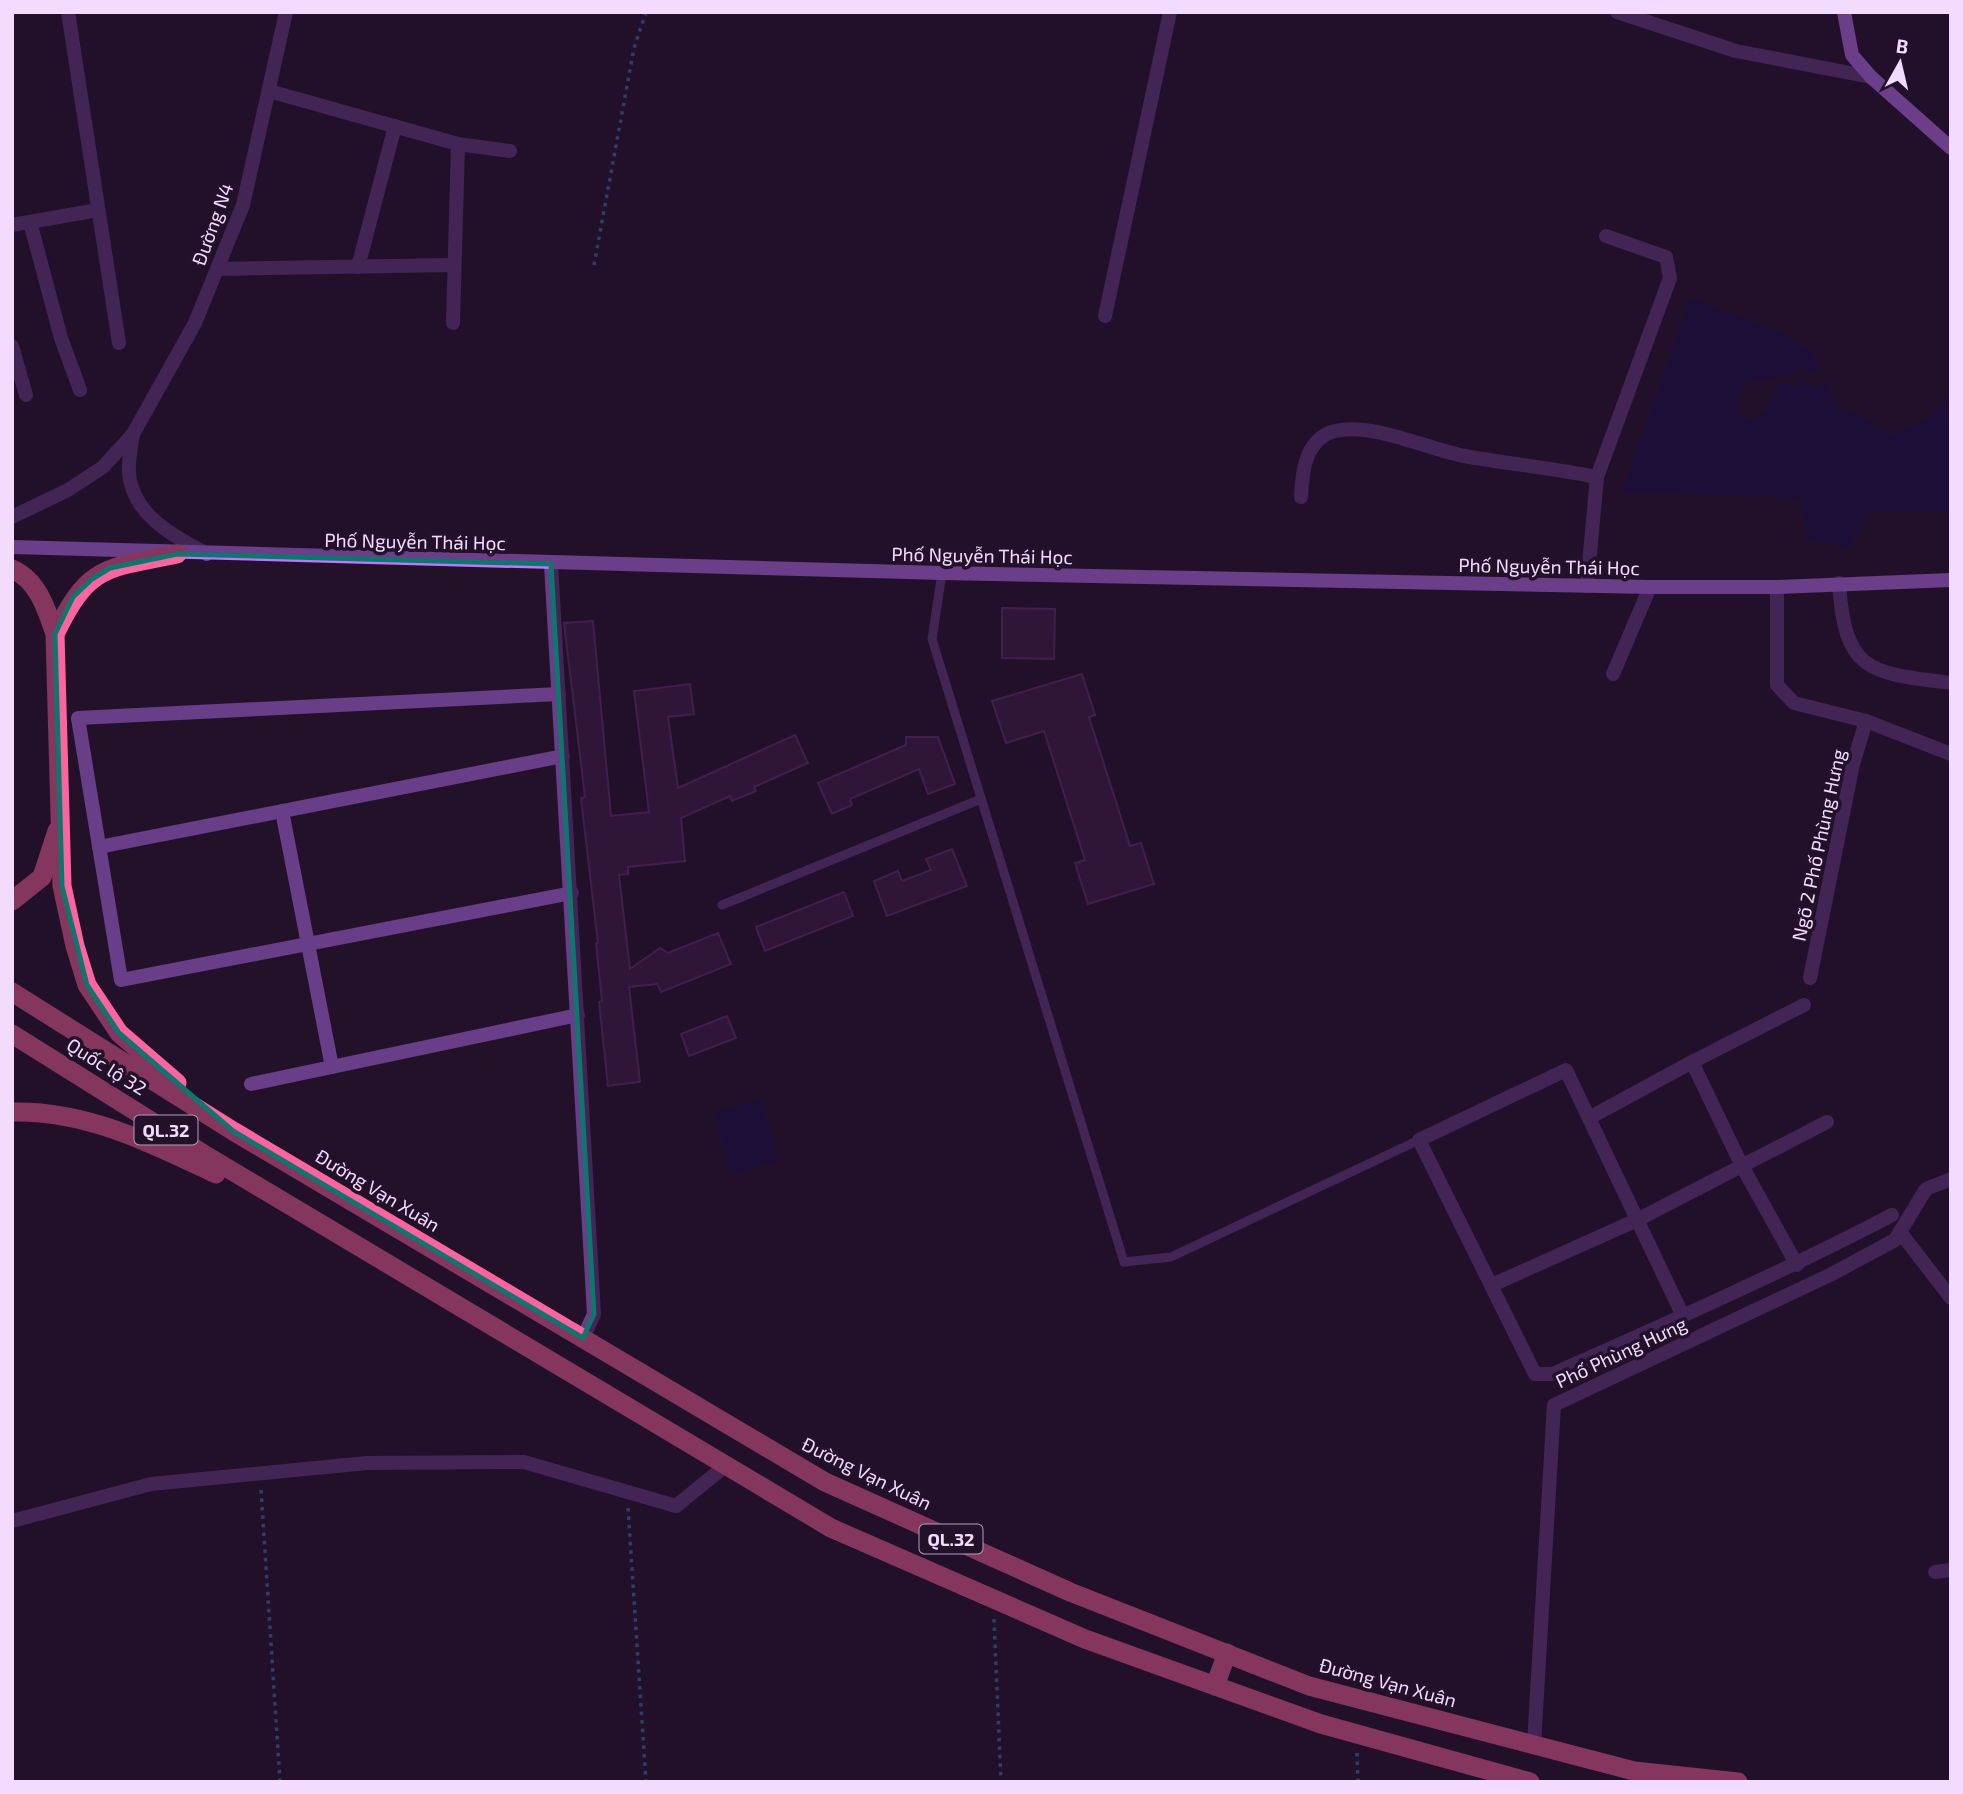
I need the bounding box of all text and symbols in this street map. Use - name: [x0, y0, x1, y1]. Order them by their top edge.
- north arrow: [1865, 28, 1935, 98]
- text: B: [1895, 33, 1910, 58]
- street label: Đường N4: [186, 180, 238, 268]
- street label: Phố Nguyễn Thái Học: [324, 528, 506, 554]
- street label: Phố Nguyễn Thái Học: [891, 542, 1073, 568]
- street label: Phố Nguyễn Thái Học: [1458, 553, 1640, 579]
- street label: Ngõ 2 Phố Phùng Hưng: [1786, 746, 1850, 943]
- street label: Quốc lộ 32: [63, 1032, 151, 1100]
- road number: QL.32: [134, 1115, 198, 1144]
- street label: Đường Vạn Xuân: [312, 1144, 444, 1236]
- street label: Phố Phùng Hưng: [1552, 1311, 1691, 1392]
- street label: Đường Vạn Xuân: [799, 1432, 935, 1514]
- road number: QL.32: [920, 1524, 982, 1554]
- street label: Đường Vạn Xuân: [1317, 1653, 1459, 1711]

